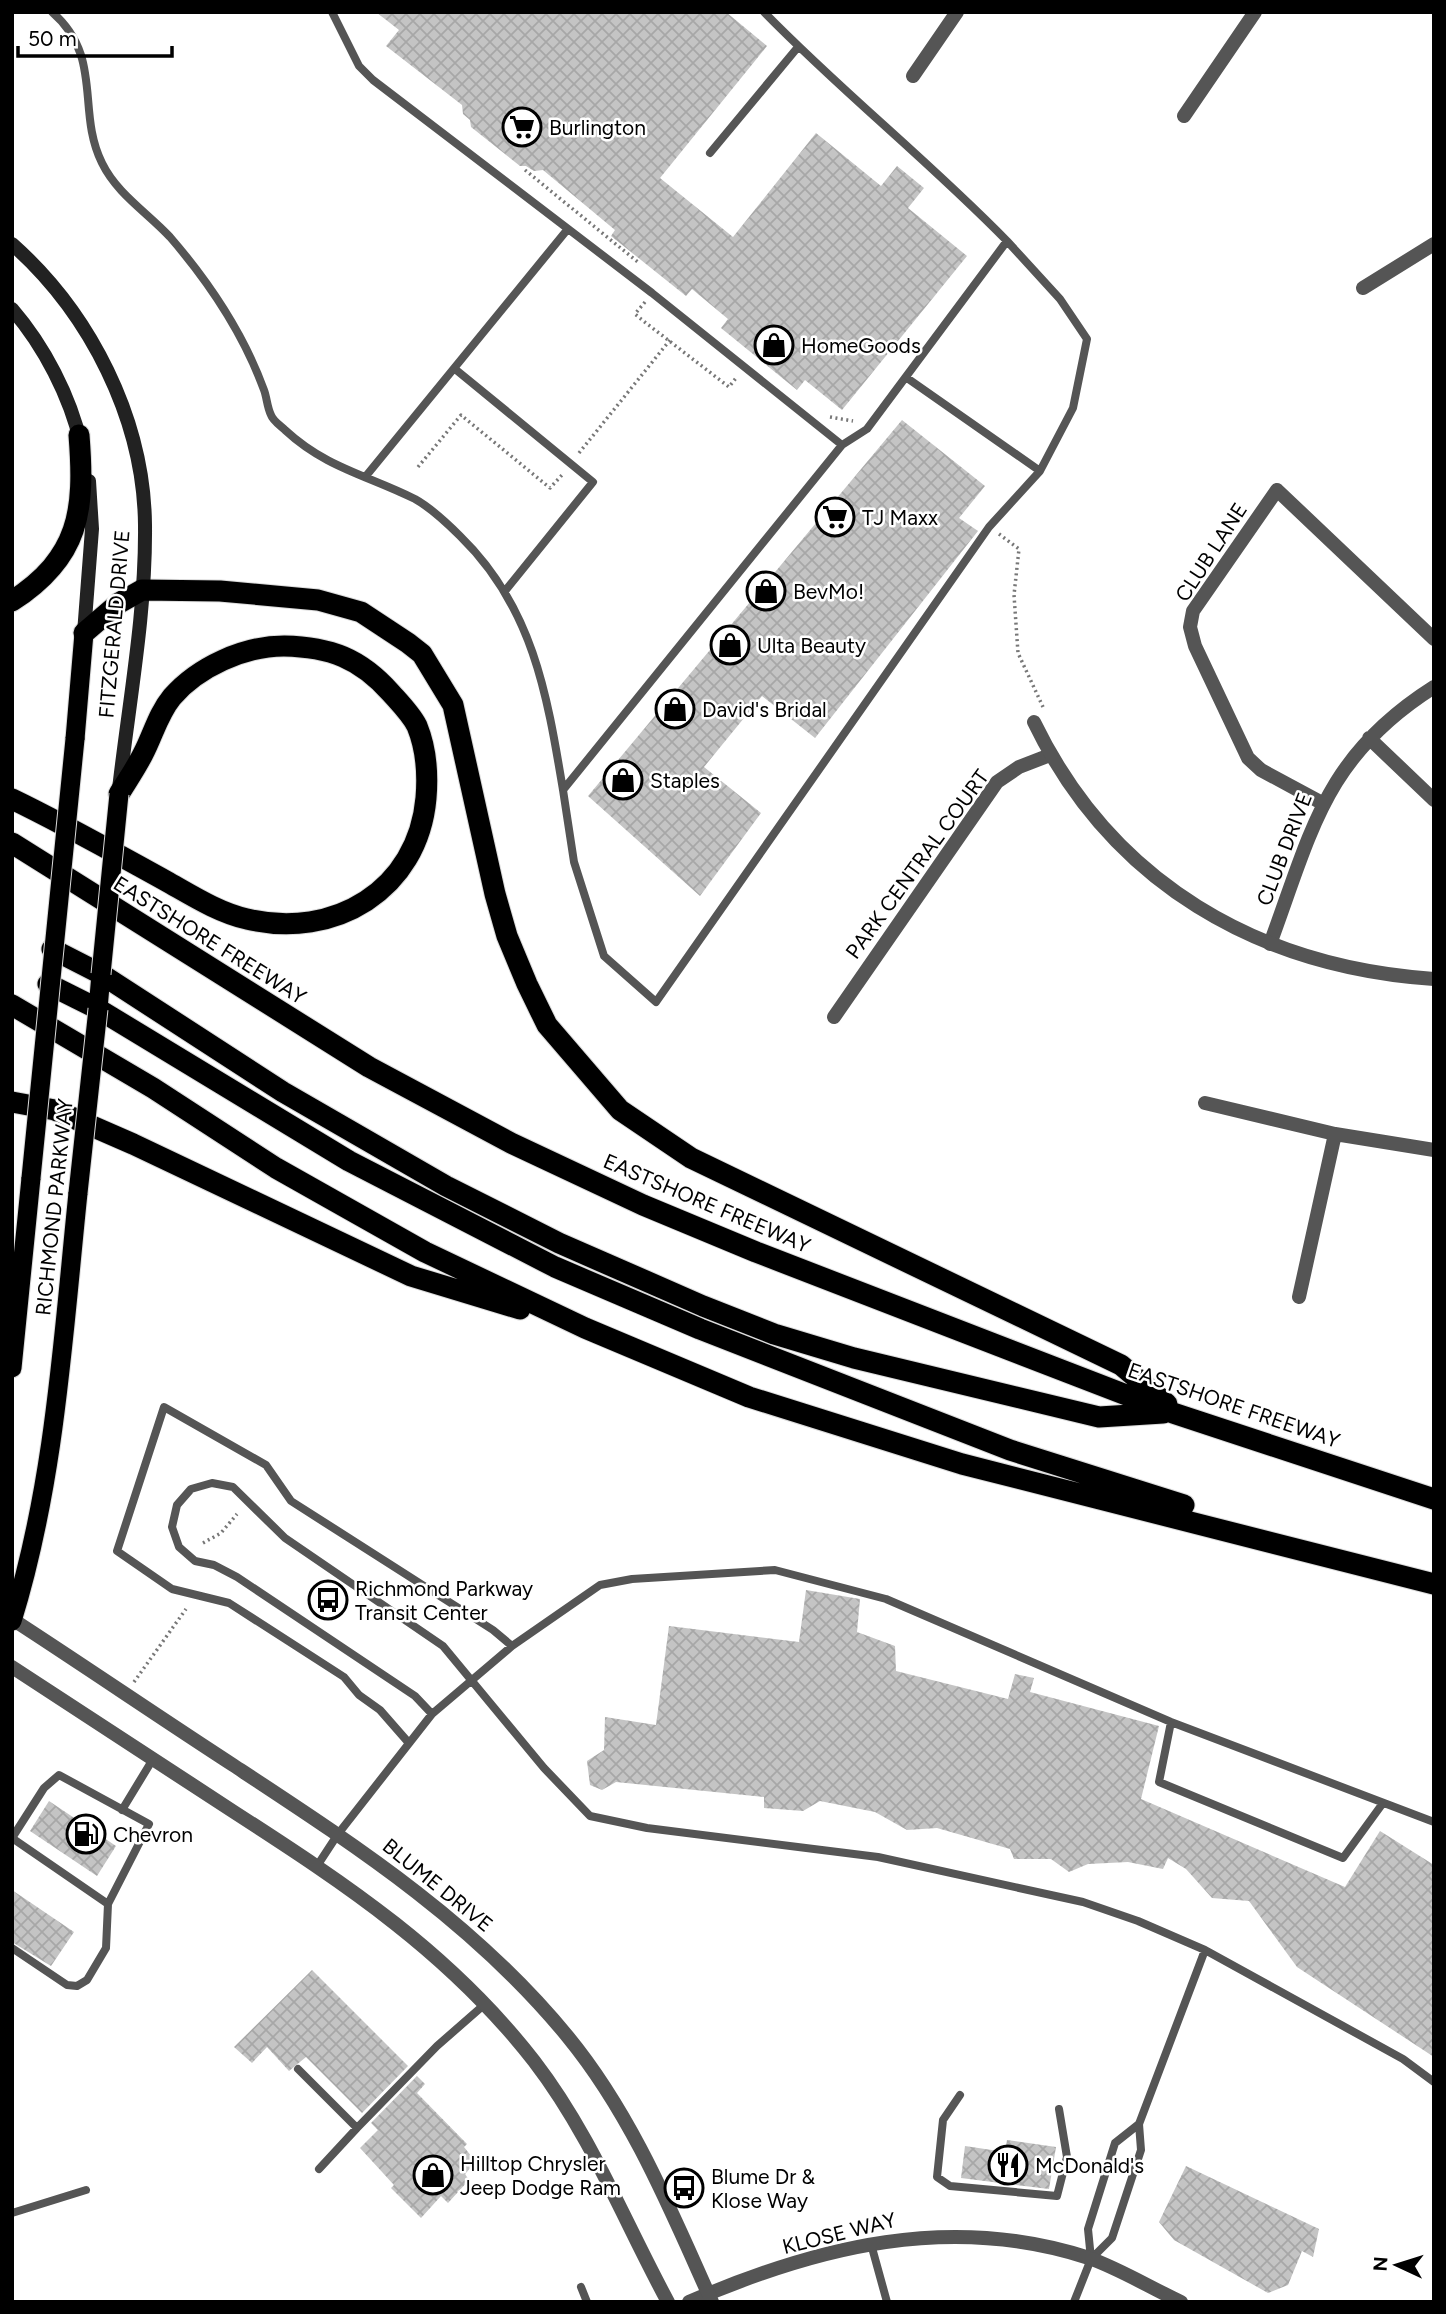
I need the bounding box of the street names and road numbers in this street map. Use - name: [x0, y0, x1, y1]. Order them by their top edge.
- street label: CLUB LANE: [1170, 498, 1252, 606]
- street label: FITZGERALD DRIVE: [93, 529, 135, 719]
- street label: PARK CENTRAL COURT: [840, 764, 994, 963]
- street label: CLUB DRIVE: [1251, 789, 1317, 909]
- street label: EASTSHORE FREEWAY: [109, 870, 311, 1010]
- street label: RICHMOND PARKWAY: [30, 1097, 78, 1317]
- street label: EASTSHORE FREEWAY: [600, 1148, 815, 1258]
- street label: EASTSHORE FREEWAY: [1125, 1357, 1344, 1453]
- street label: BLUME DRIVE: [378, 1833, 498, 1937]
- street label: KLOSE WAY: [780, 2207, 899, 2259]

